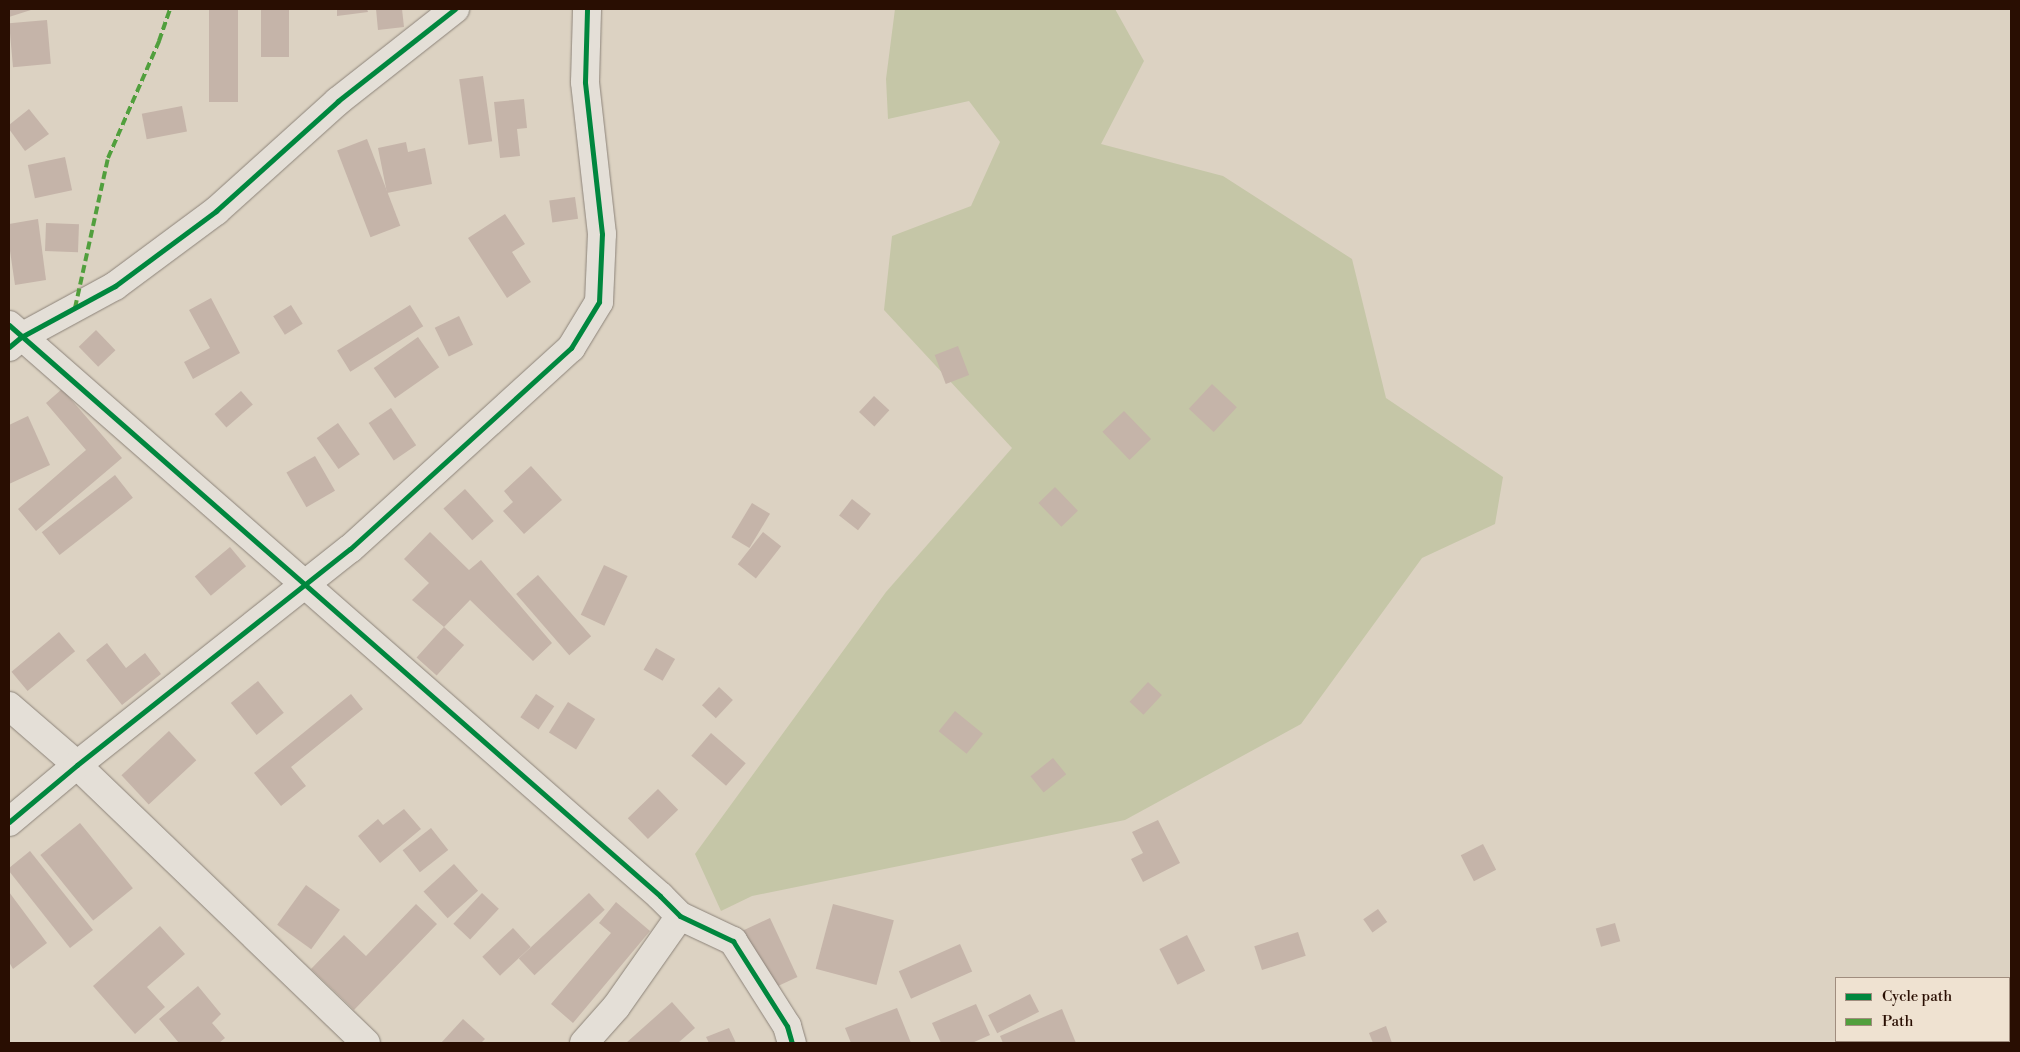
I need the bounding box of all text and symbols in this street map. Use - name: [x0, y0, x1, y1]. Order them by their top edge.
- legend: [1835, 977, 2010, 1042]
- text: Cycle path: [1882, 987, 1952, 1006]
- text: Path: [1882, 1012, 1914, 1031]

